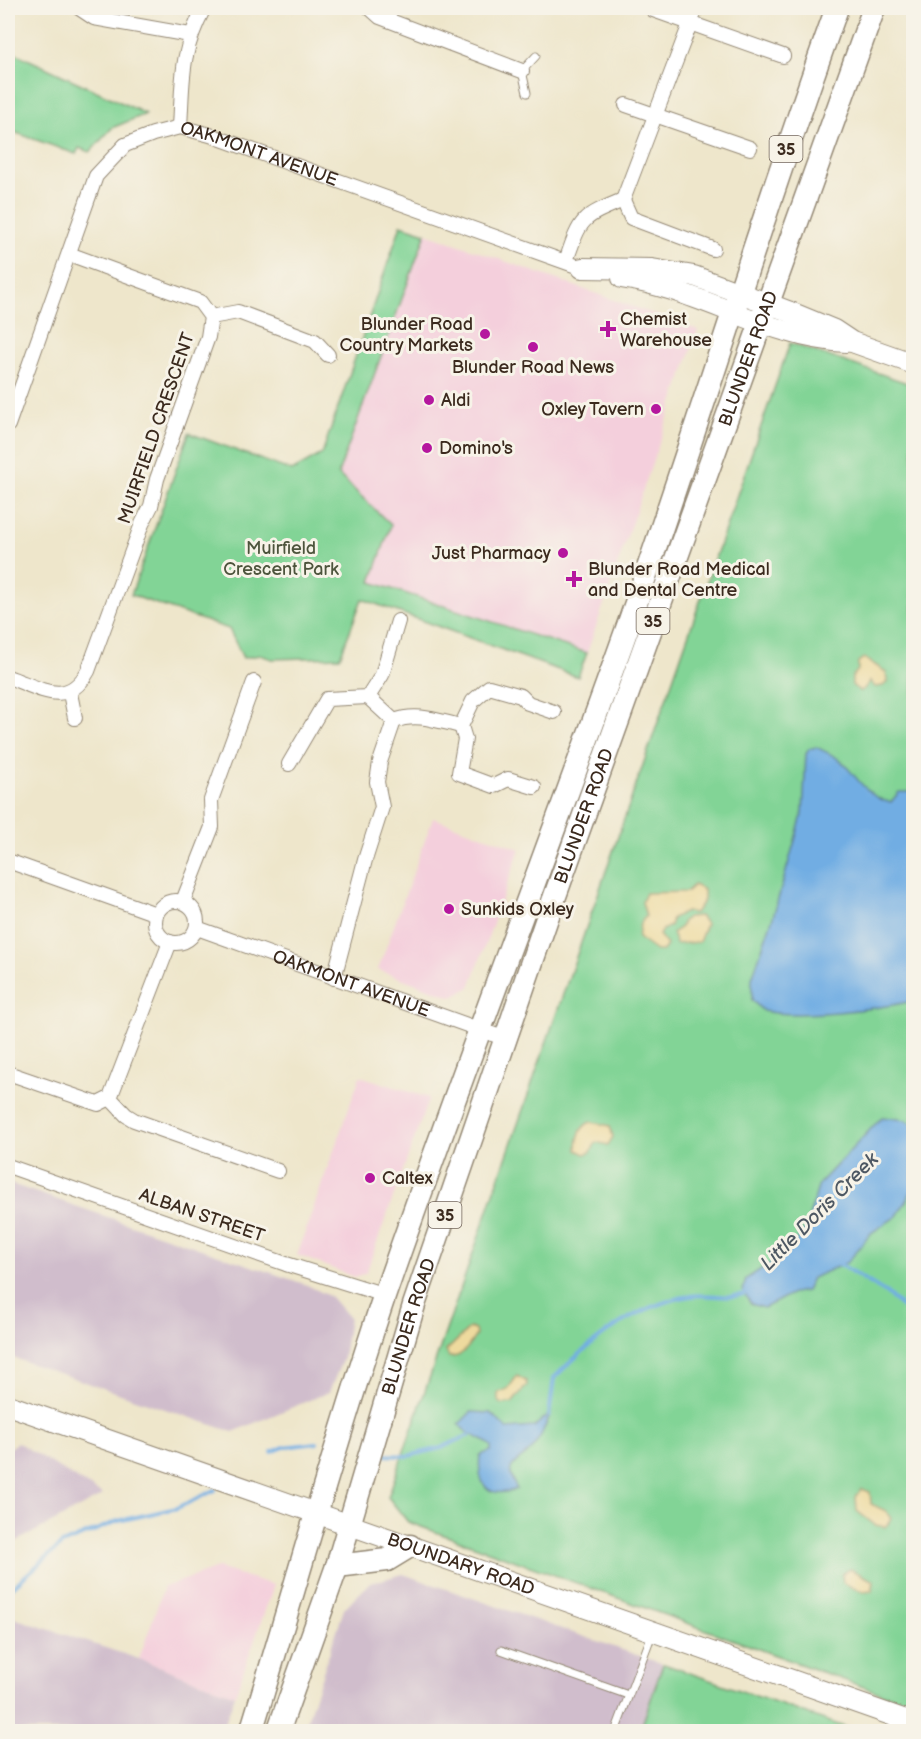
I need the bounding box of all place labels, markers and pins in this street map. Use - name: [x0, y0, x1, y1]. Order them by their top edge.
- place label: Chemist Warehouse: [620, 309, 712, 351]
- place label: Blunder Road Country Markets: [340, 314, 473, 356]
- marker: Chemist Warehouse: [601, 322, 615, 336]
- marker: Blunder Road Country Markets: [478, 327, 492, 341]
- marker: Blunder Road News: [526, 340, 540, 354]
- place label: Blunder Road News: [452, 357, 614, 378]
- place label: Aldi: [441, 390, 470, 411]
- marker: Aldi: [422, 393, 436, 407]
- place label: Oxley Tavern: [541, 399, 644, 420]
- marker: Oxley Tavern: [649, 402, 663, 416]
- place label: Domino's: [439, 438, 513, 459]
- marker: Domino's: [420, 441, 434, 455]
- place label: Just Pharmacy: [432, 543, 552, 564]
- marker: Just Pharmacy: [556, 546, 570, 560]
- place label: Blunder Road Medical and Dental Centre: [588, 559, 770, 601]
- marker: Blunder Road Medical and Dental Centre: [565, 570, 583, 588]
- place label: Sunkids Oxley: [461, 899, 575, 920]
- marker: Sunkids Oxley: [442, 902, 456, 916]
- place label: Caltex: [382, 1168, 433, 1189]
- marker: Caltex: [363, 1171, 377, 1185]

